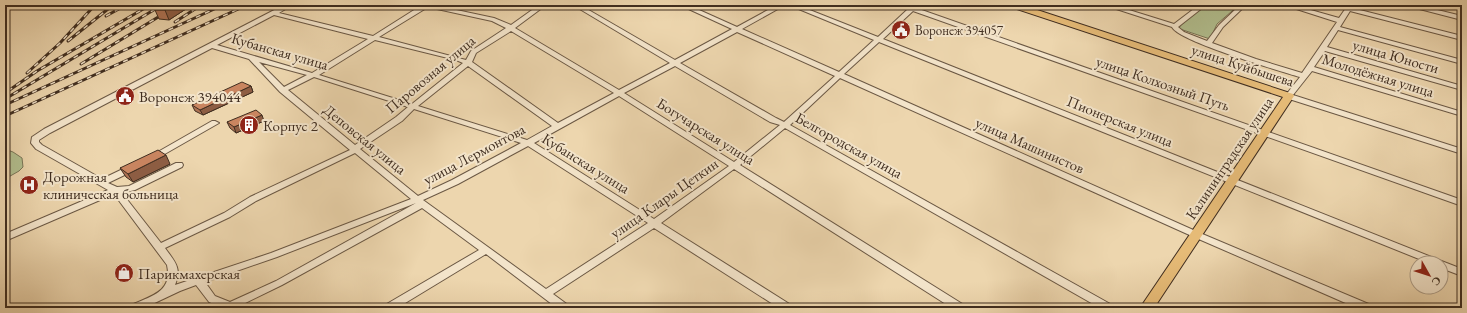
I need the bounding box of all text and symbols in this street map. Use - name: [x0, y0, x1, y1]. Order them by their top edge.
- public building icon: Воронеж 394057: [890, 19, 912, 41]
- place label: Воронеж 394057: [915, 22, 1004, 39]
- street label: Кубанская улица: [229, 28, 331, 74]
- street label: Паровозная улица: [381, 31, 479, 117]
- street label: улица Юности: [1351, 35, 1441, 77]
- street label: улица Куйбышева: [1189, 39, 1297, 91]
- street label: Молодёжная улица: [1320, 49, 1436, 101]
- street label: улица Колхозный Путь: [1094, 51, 1232, 115]
- public building icon: Воронеж 394044: [114, 85, 136, 107]
- place label: Воронеж 394044: [139, 87, 241, 106]
- street label: Пионерская улица: [1064, 91, 1176, 151]
- street label: Богучарская улица: [653, 93, 759, 169]
- street label: Калининградская улица: [1181, 93, 1277, 223]
- street label: Деповская улица: [320, 100, 410, 178]
- street label: Белгородская улица: [792, 108, 906, 182]
- street label: улица Машинистов: [973, 112, 1087, 178]
- building icon: Корпус 2: [238, 114, 260, 136]
- place label: Корпус 2: [263, 116, 319, 135]
- street label: улица Лермонтова: [420, 119, 528, 189]
- street label: Кубанская улица: [539, 128, 633, 198]
- street label: улица Клары Цеткин: [606, 154, 722, 242]
- place label: Дорожная клиническая больница: [43, 167, 179, 203]
- hospital icon: Дорожная клиническая больница: [18, 174, 40, 196]
- north arrow: [1409, 255, 1449, 295]
- shop icon: Парикмахерская: [113, 262, 135, 284]
- place label: Парикмахерская: [138, 264, 240, 283]
- text: С: [1429, 274, 1445, 289]

